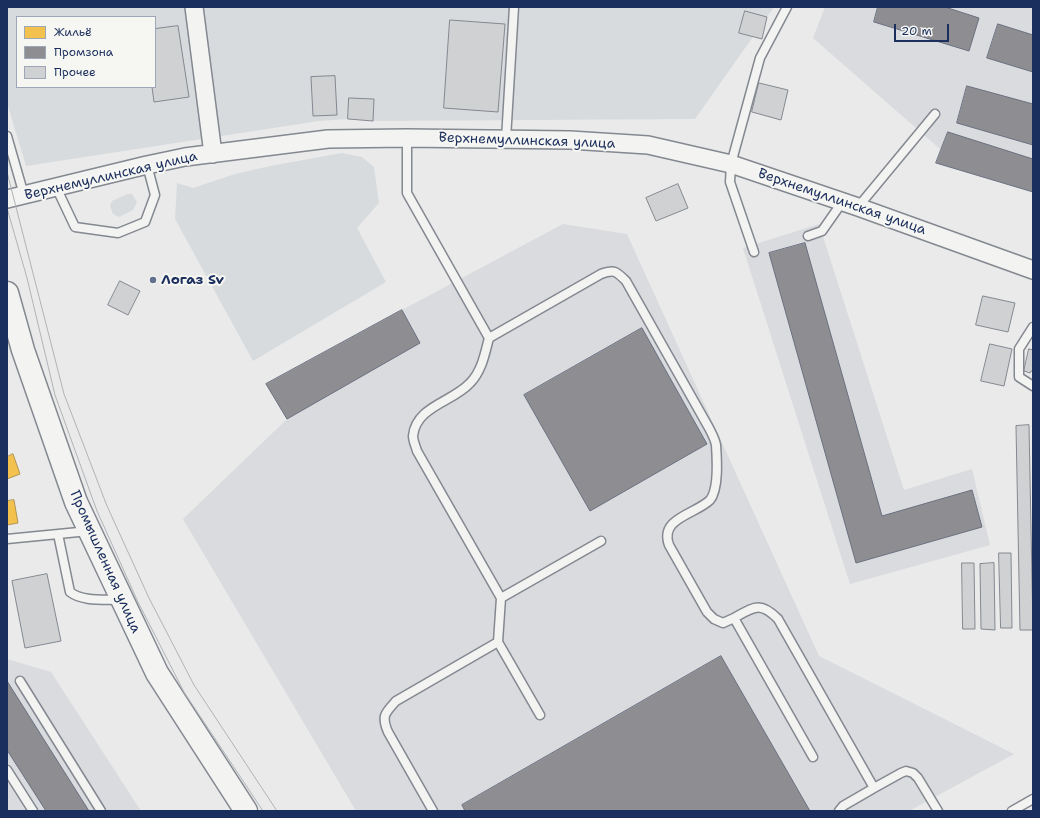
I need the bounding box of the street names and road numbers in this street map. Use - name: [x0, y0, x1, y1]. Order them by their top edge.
- street label: Верхнемуллинская улица: [438, 130, 616, 152]
- street label: Верхнемуллинская улица: [23, 148, 199, 204]
- street label: Верхнемуллинская улица: [756, 165, 928, 239]
- street label: Промышленная улица: [66, 488, 144, 636]

